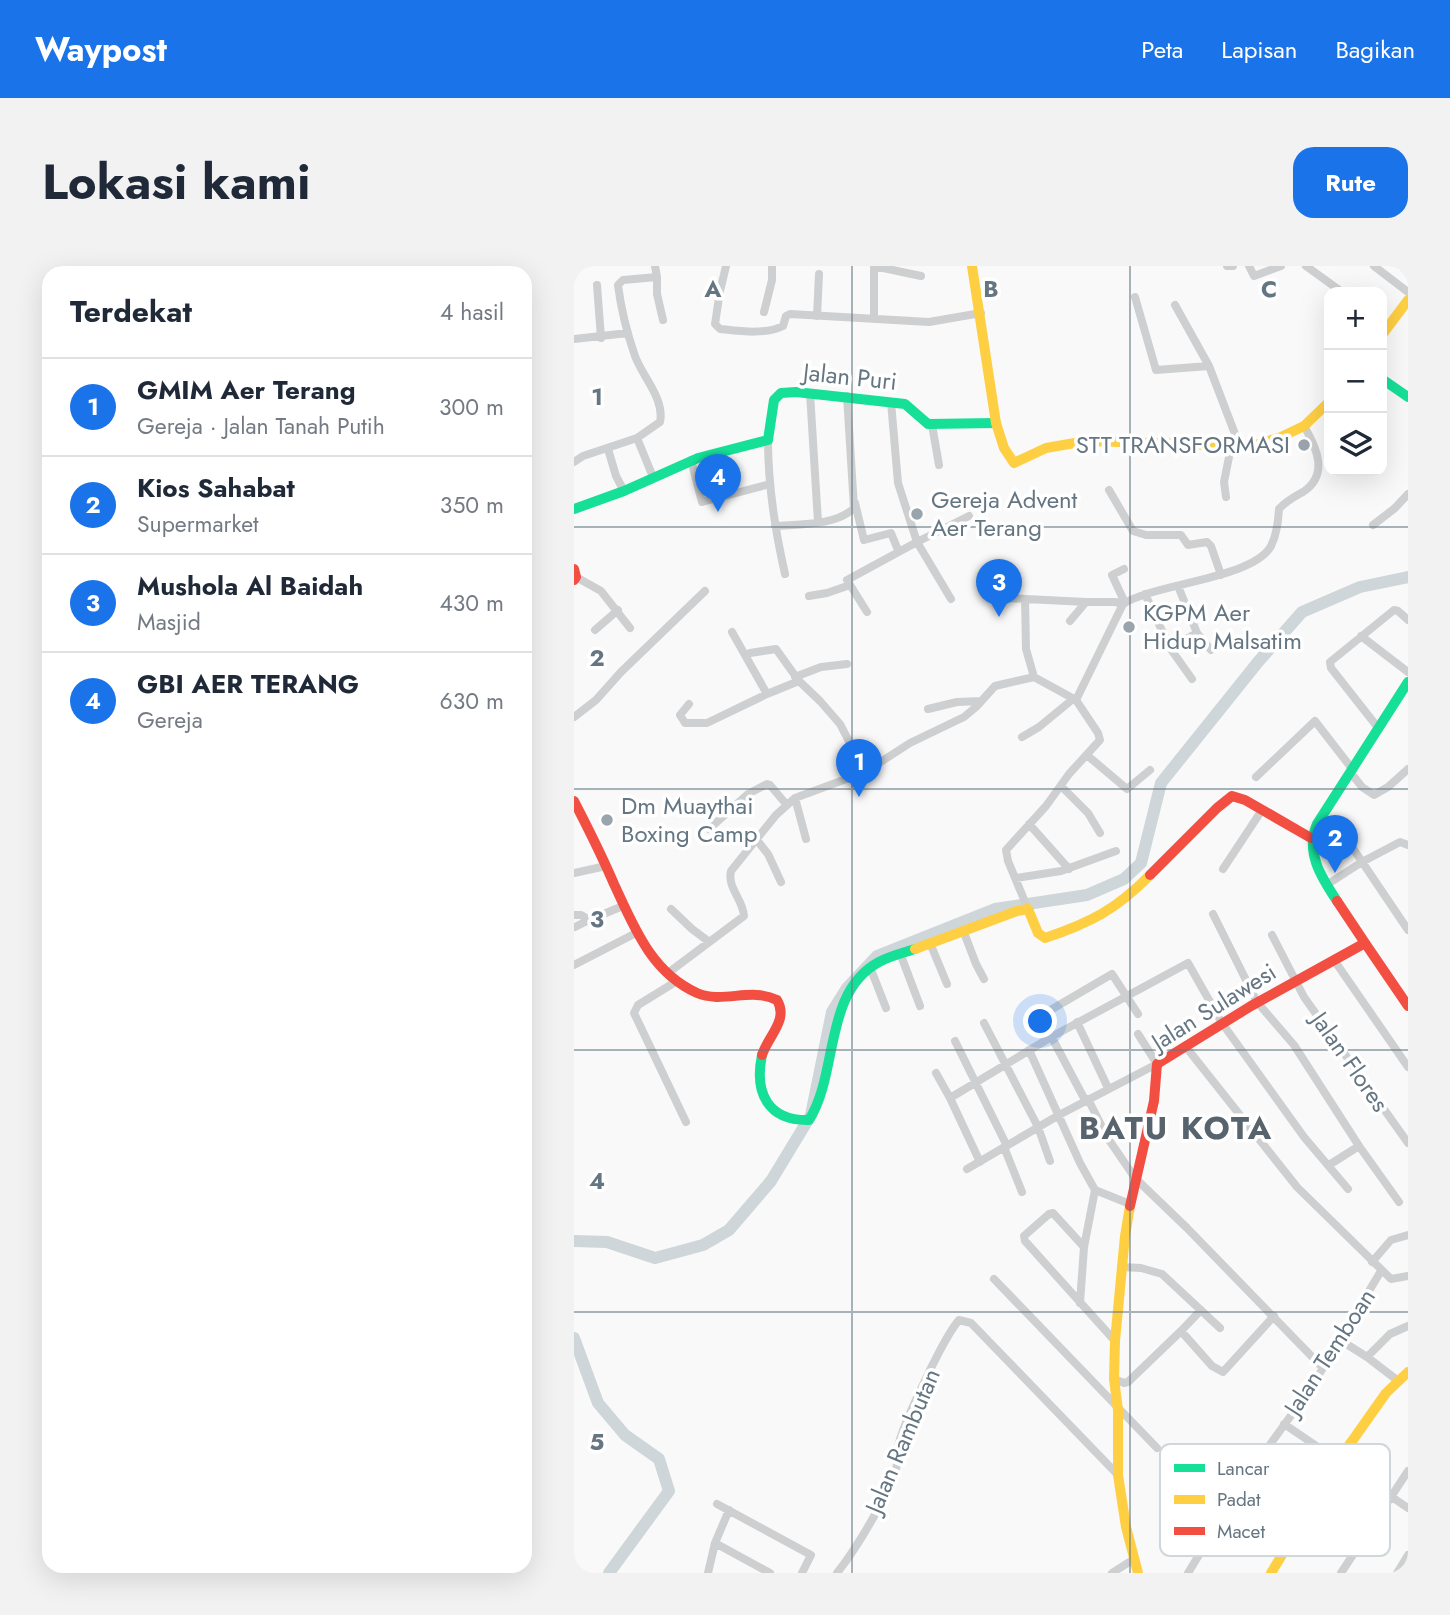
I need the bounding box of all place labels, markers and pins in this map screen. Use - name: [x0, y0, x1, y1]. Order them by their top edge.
- place label: STT TRANSFORMASI: [1076, 427, 1290, 462]
- marker: STT TRANSFORMASI: [1296, 437, 1312, 453]
- pin: 4: [695, 454, 741, 512]
- place label: Gereja Advent Aer Terang: [931, 482, 1078, 545]
- marker: Gereja Advent Aer Terang: [909, 506, 925, 522]
- pin: 3: [976, 559, 1022, 617]
- place label: KGPM Aer Hidup Malsatim: [1143, 595, 1302, 658]
- marker: KGPM Aer Hidup Malsatim: [1121, 619, 1137, 635]
- pin: 1: [836, 739, 882, 797]
- place label: Dm Muaythai Boxing Camp: [621, 788, 757, 851]
- marker: Dm Muaythai Boxing Camp: [599, 812, 615, 828]
- pin: 2: [1312, 815, 1358, 873]

